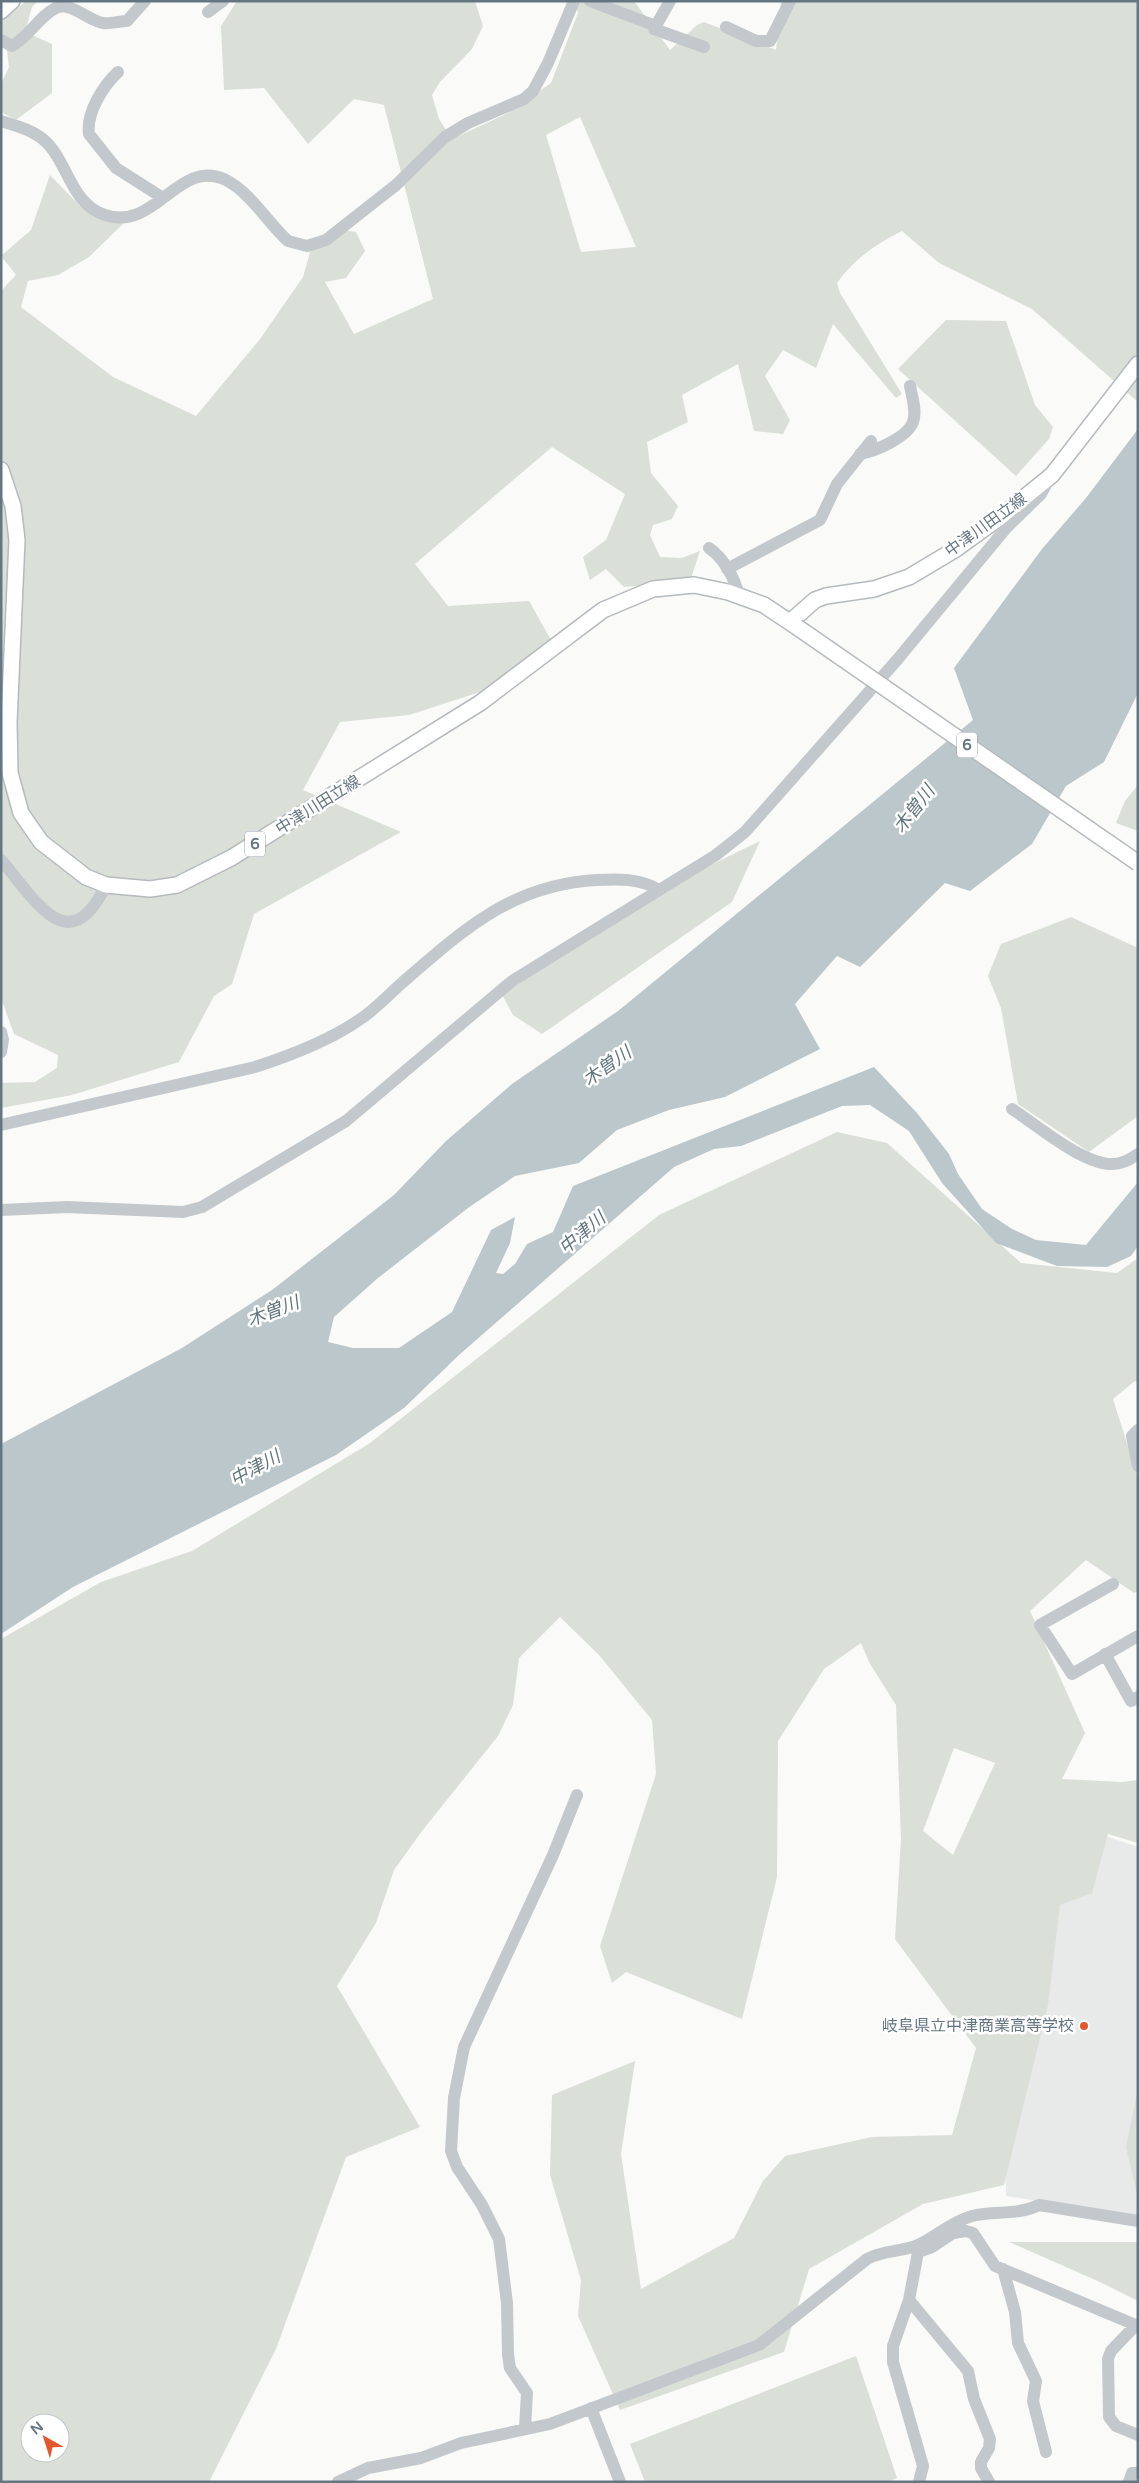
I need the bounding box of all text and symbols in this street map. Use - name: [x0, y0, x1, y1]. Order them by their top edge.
- street label: 中津川田立線: [941, 489, 1031, 561]
- road number: 6: [957, 732, 977, 758]
- street label: 中津川田立線: [272, 771, 364, 839]
- water label: 木曽川: [889, 779, 941, 837]
- road number: 6: [245, 832, 265, 856]
- water label: 木曽川: [579, 1040, 637, 1090]
- water label: 中津川: [554, 1206, 611, 1259]
- water label: 木曽川: [244, 1290, 304, 1331]
- water label: 中津川: [226, 1444, 286, 1491]
- place label: 岐阜県立中津商業高等学校: [882, 2016, 1074, 2036]
- marker: 岐阜県立中津商業高等学校: [1078, 2020, 1090, 2032]
- north arrow: [20, 2413, 70, 2463]
- text: N: [27, 2418, 47, 2438]

